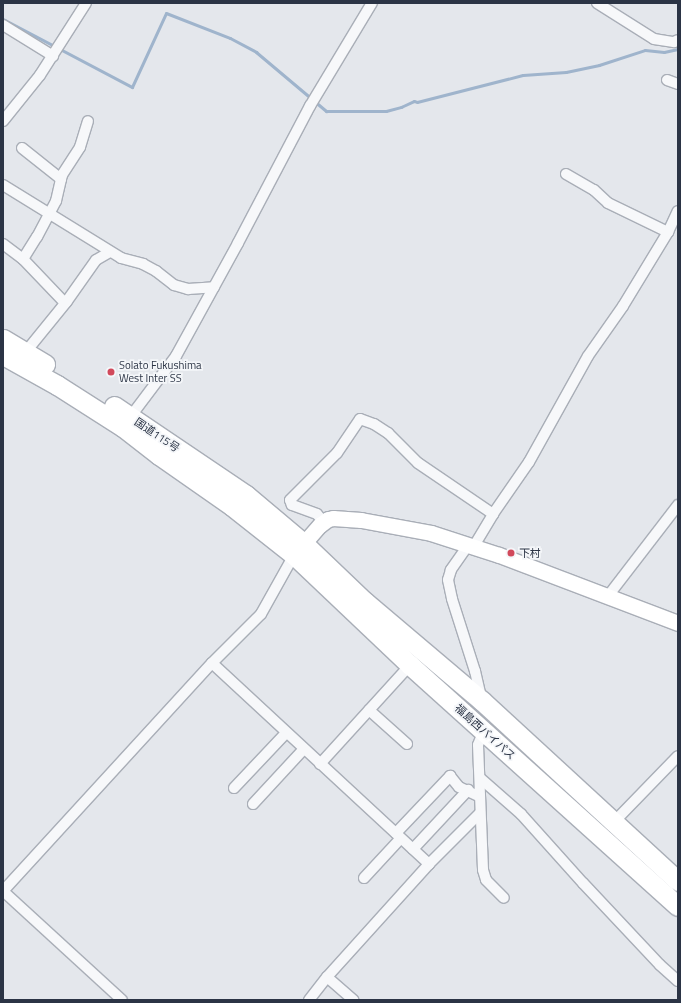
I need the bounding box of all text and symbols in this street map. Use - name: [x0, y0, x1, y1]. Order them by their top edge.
- place label: Solato Fukushima West Inter SS: [119, 359, 202, 385]
- marker: Solato Fukushima West Inter SS: [106, 367, 116, 377]
- street label: 国道115号: [132, 415, 182, 455]
- place label: 下村: [519, 546, 541, 560]
- marker: 下村: [506, 548, 516, 558]
- street label: 福島西バイパス: [452, 701, 518, 763]

